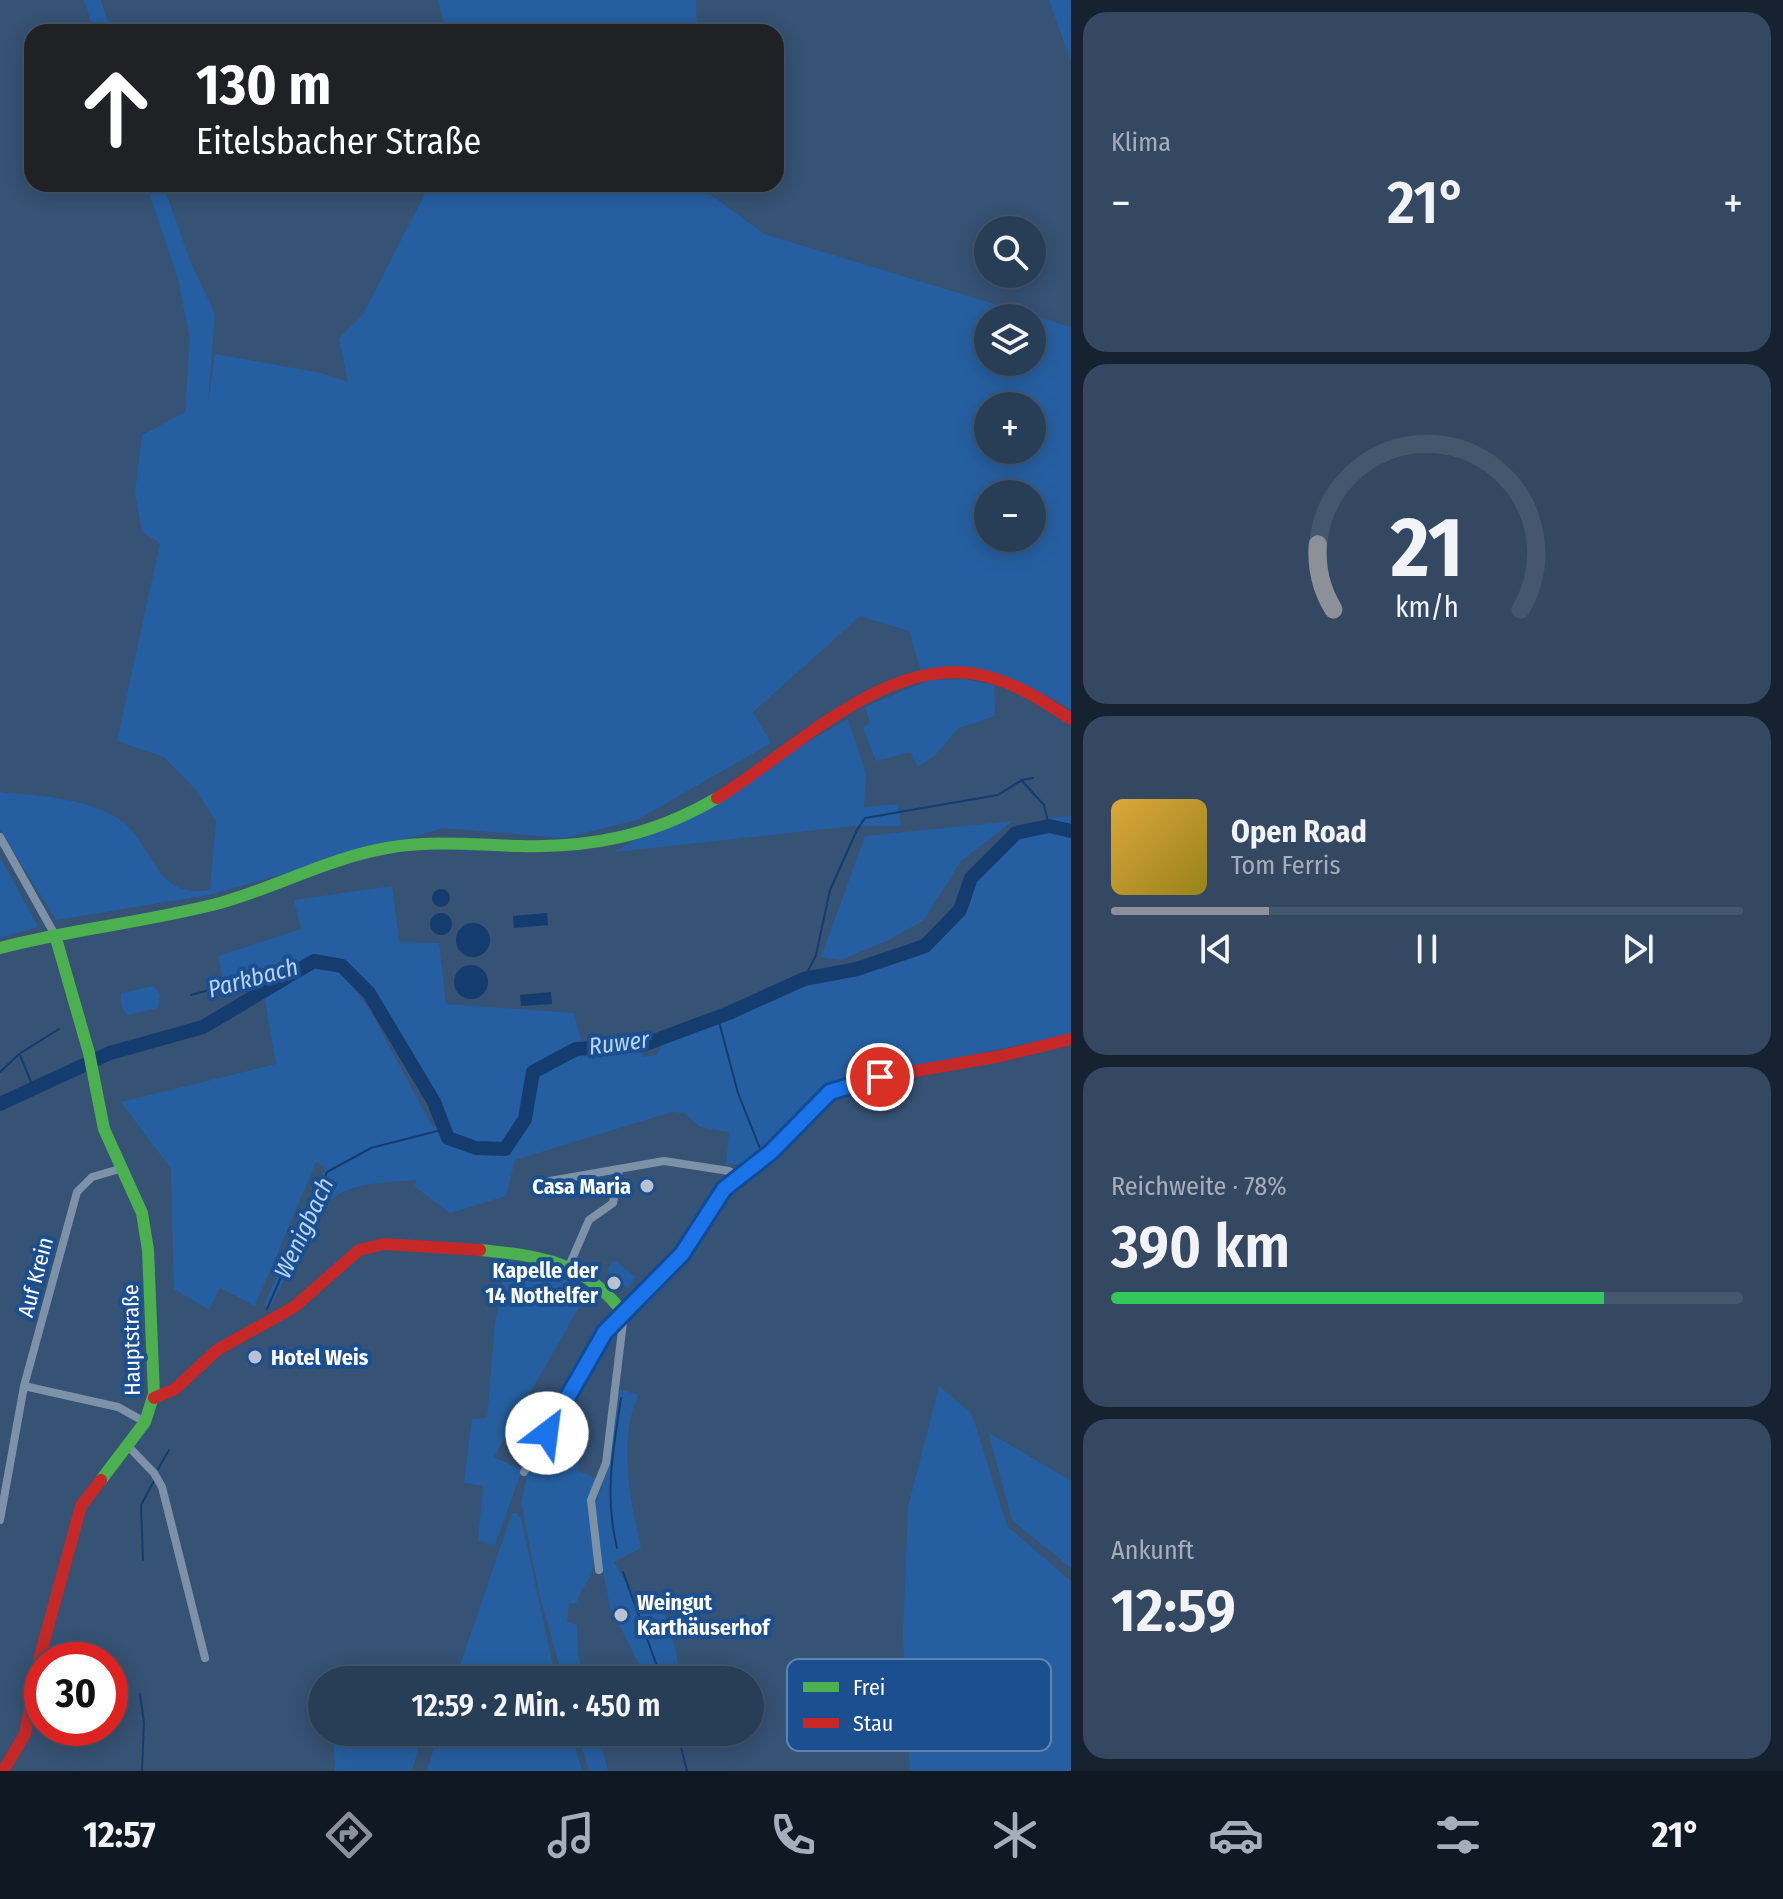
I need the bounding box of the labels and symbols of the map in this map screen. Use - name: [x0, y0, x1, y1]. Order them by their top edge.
- water label: Parkbach: [205, 953, 301, 1003]
- water label: Ruwer: [587, 1025, 652, 1061]
- pin: [846, 1043, 914, 1111]
- water label: Wenigbach: [268, 1173, 340, 1283]
- place label: Casa Maria: [532, 1173, 631, 1200]
- marker: Casa Maria: [638, 1177, 656, 1195]
- street label: Auf Krein: [12, 1234, 59, 1320]
- place label: Kapelle der 14 Nothelfer: [485, 1257, 599, 1309]
- marker: Kapelle der 14 Nothelfer: [605, 1274, 623, 1292]
- street label: Hauptstraße: [117, 1284, 146, 1396]
- place label: Hotel Weis: [271, 1344, 369, 1371]
- marker: Hotel Weis: [246, 1348, 264, 1366]
- position arrow: [505, 1391, 589, 1475]
- place label: Weingut Karthäuserhof: [637, 1589, 771, 1641]
- marker: Weingut Karthäuserhof: [612, 1606, 630, 1624]
- speed limit sign: 30: [24, 1642, 128, 1746]
- legend: [787, 1659, 1051, 1751]
- text: Frei: [853, 1674, 885, 1701]
- text: Stau: [853, 1710, 893, 1737]

